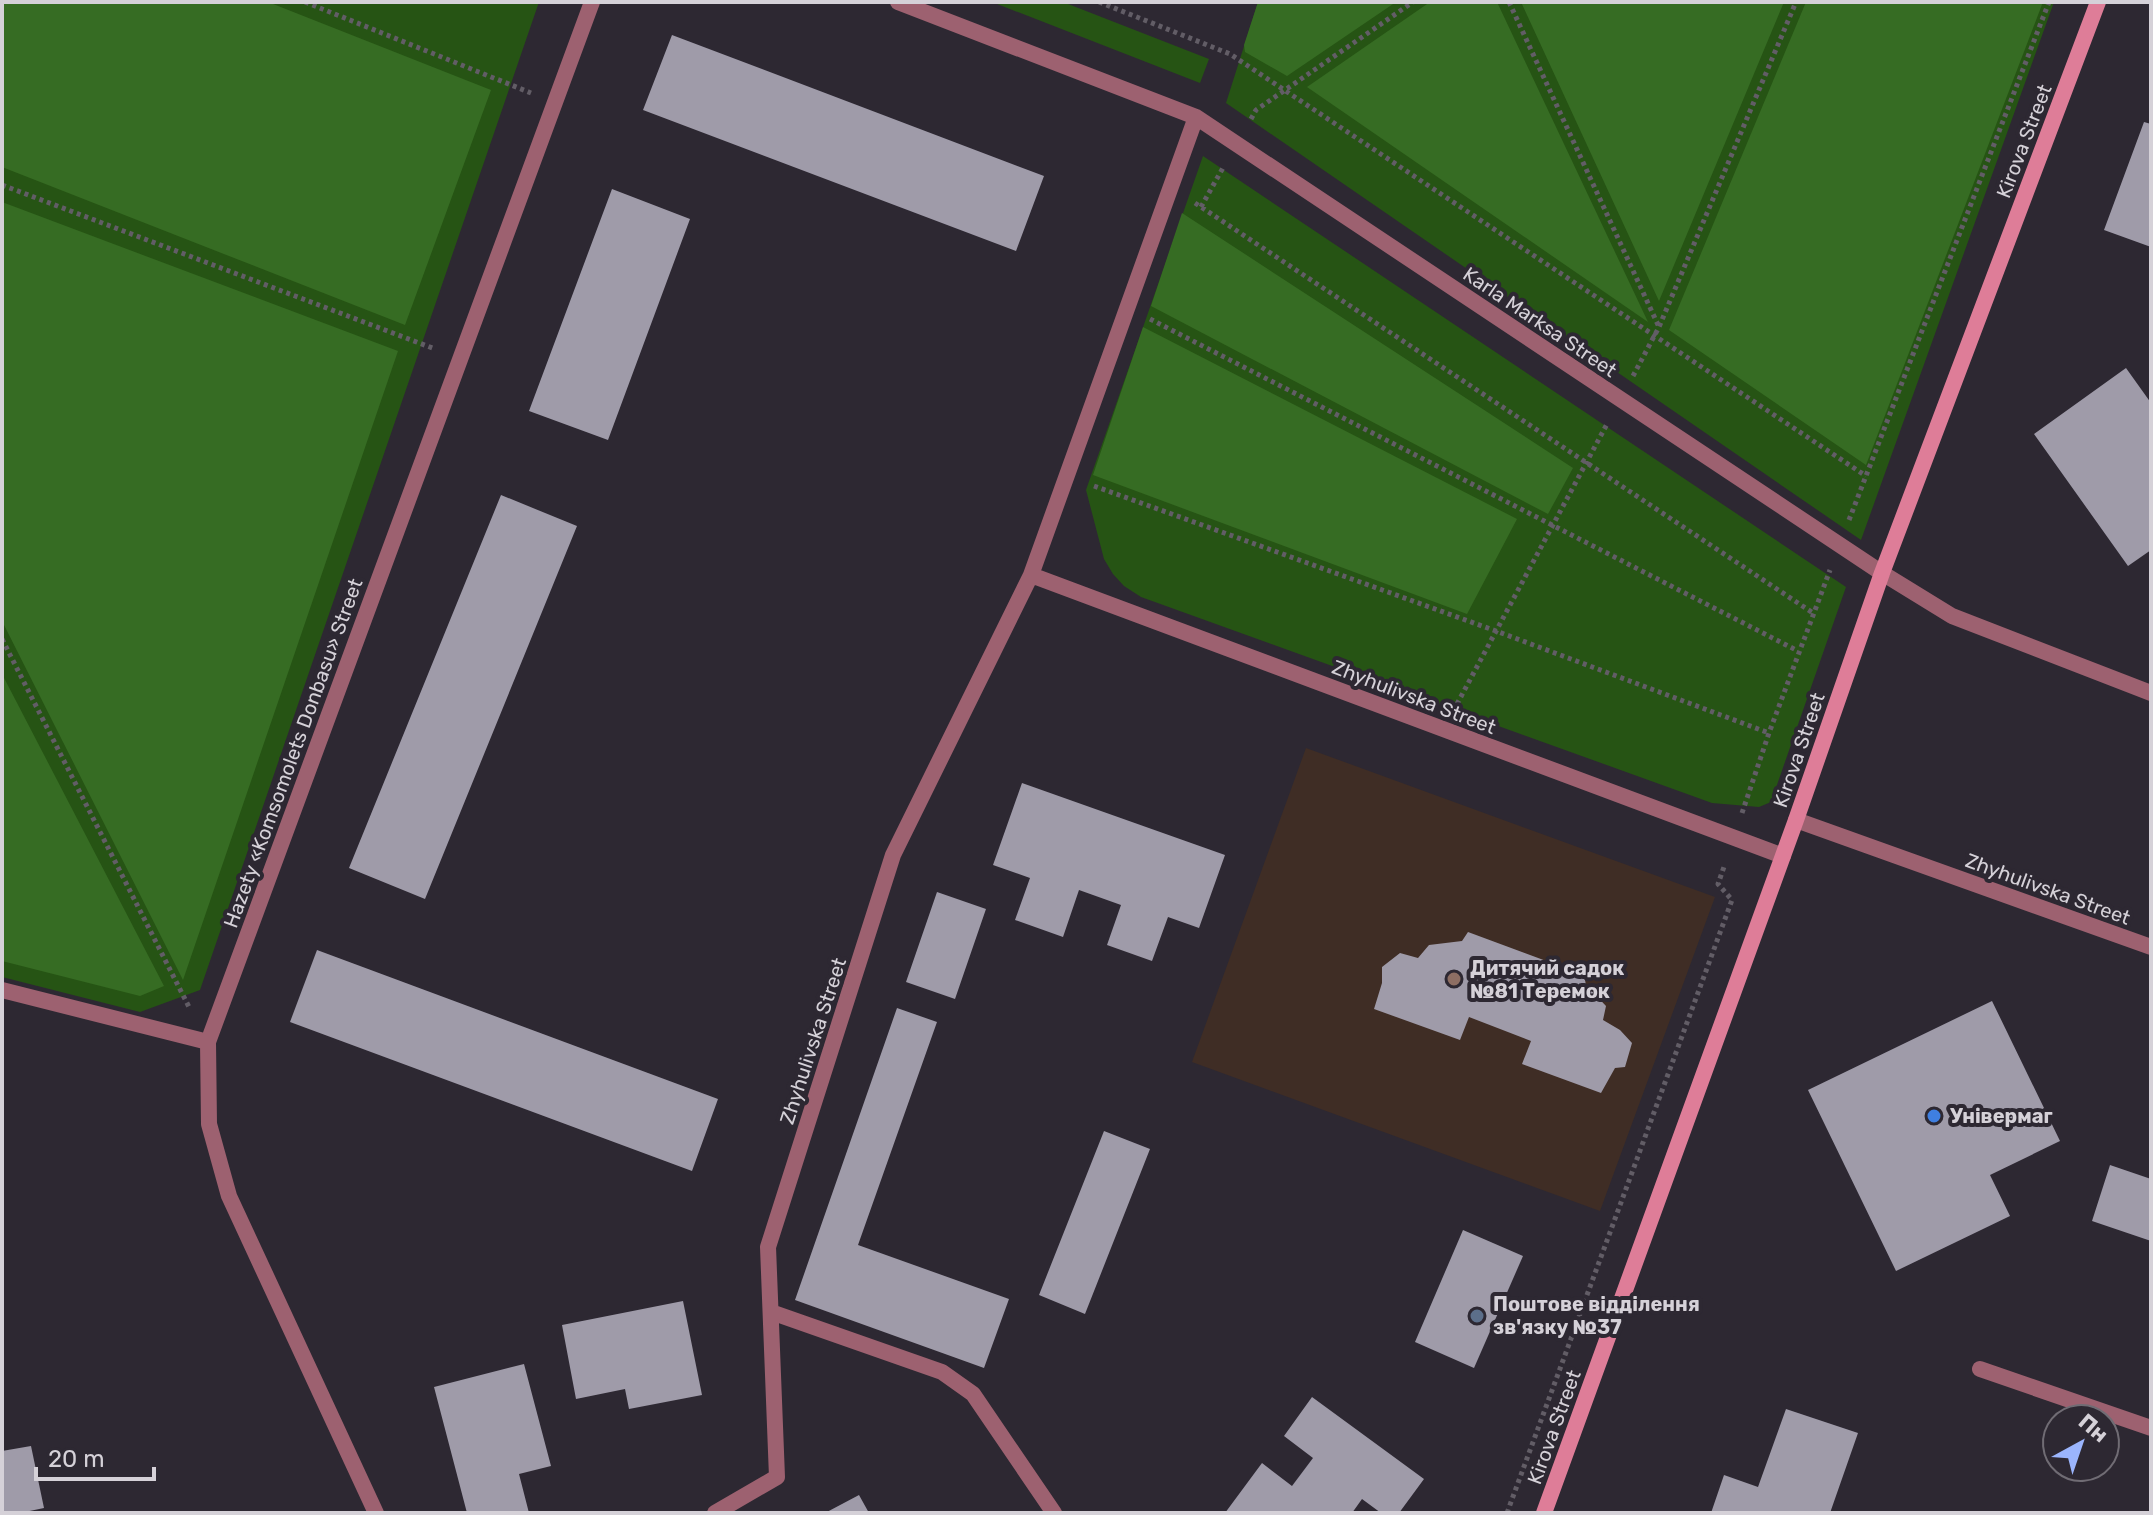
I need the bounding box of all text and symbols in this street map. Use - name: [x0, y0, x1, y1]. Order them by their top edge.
- street label: Kirova Street: [1991, 81, 2057, 201]
- street label: Karla Marksa Street: [1459, 262, 1621, 382]
- street label: Hazety «Komsomolets Donbasu» Street: [218, 575, 368, 931]
- street label: Zhyhulivska Street: [1329, 655, 1500, 739]
- street label: Kirova Street: [1768, 689, 1830, 811]
- street label: Zhyhulivska Street: [1962, 848, 2134, 930]
- street label: Zhyhulivska Street: [775, 955, 851, 1127]
- place label: Дитячий садок №81 Теремок: [1470, 956, 1624, 1003]
- marker: Дитячий садок №81 Теремок: [1445, 970, 1463, 988]
- place label: Універмаг: [1950, 1104, 2053, 1128]
- marker: Універмаг: [1925, 1107, 1943, 1125]
- place label: Поштове відділення зв'язку №37: [1493, 1292, 1700, 1339]
- marker: Поштове відділення зв'язку №37: [1468, 1307, 1486, 1325]
- street label: Kirova Street: [1522, 1366, 1586, 1487]
- north arrow: [2041, 1403, 2121, 1483]
- text: Пн: [2073, 1408, 2114, 1448]
- scale bar: [36, 1431, 154, 1481]
- text: 20 m: [48, 1445, 105, 1473]

